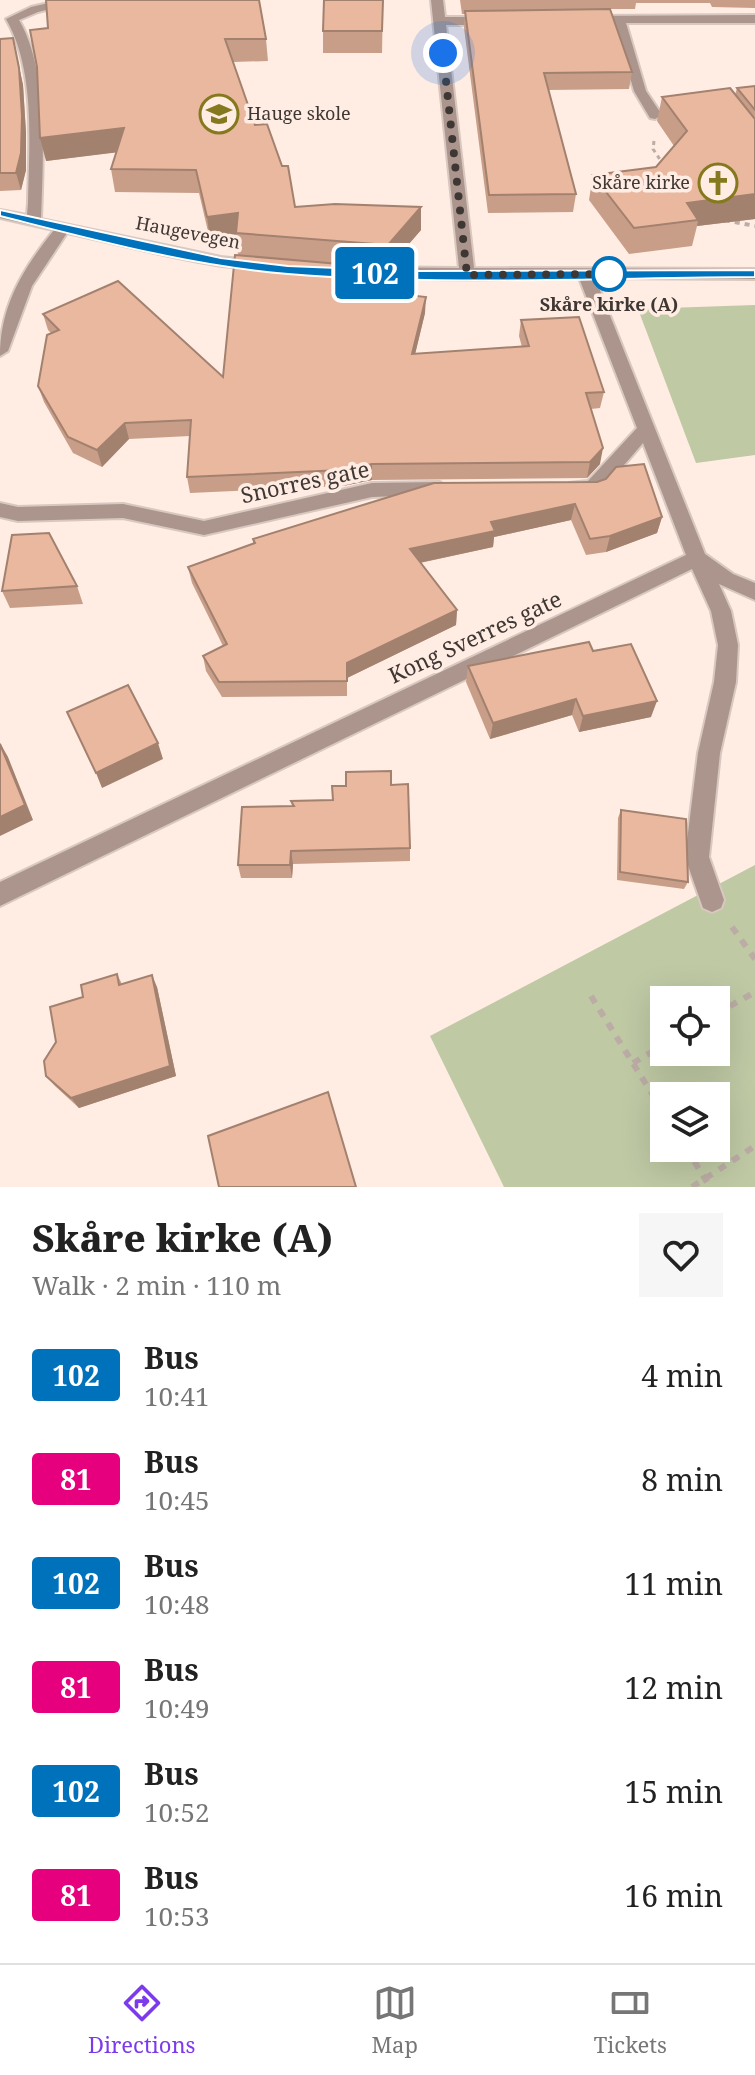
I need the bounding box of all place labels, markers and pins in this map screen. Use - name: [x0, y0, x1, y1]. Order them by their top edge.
- school or university icon: Hauge skole: [198, 93, 240, 135]
- place label: Hauge skole: [247, 101, 351, 125]
- church icon: Skåre kirke: [697, 162, 739, 204]
- place label: Skåre kirke: [592, 170, 690, 194]
- marker: Skåre kirke (A): [592, 257, 626, 291]
- place label: Skåre kirke (A): [540, 292, 678, 316]

